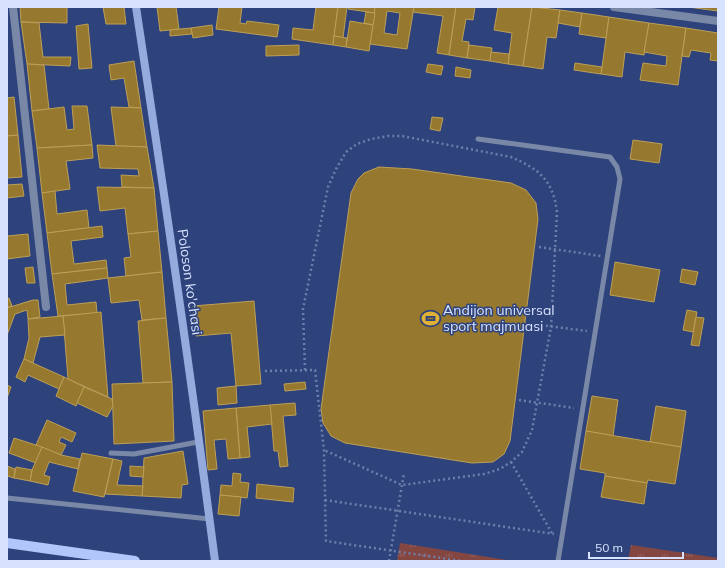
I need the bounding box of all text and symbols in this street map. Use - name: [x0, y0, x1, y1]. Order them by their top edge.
- street label: Poloson ko'chasi: [174, 228, 206, 336]
- place label: Andijon universal sport majmuasi: [443, 301, 555, 335]
- sports icon: Andijon universal sport majmuasi: [420, 308, 440, 328]
- scale bar: [589, 534, 683, 560]
- text: 50 m: [595, 540, 623, 555]

